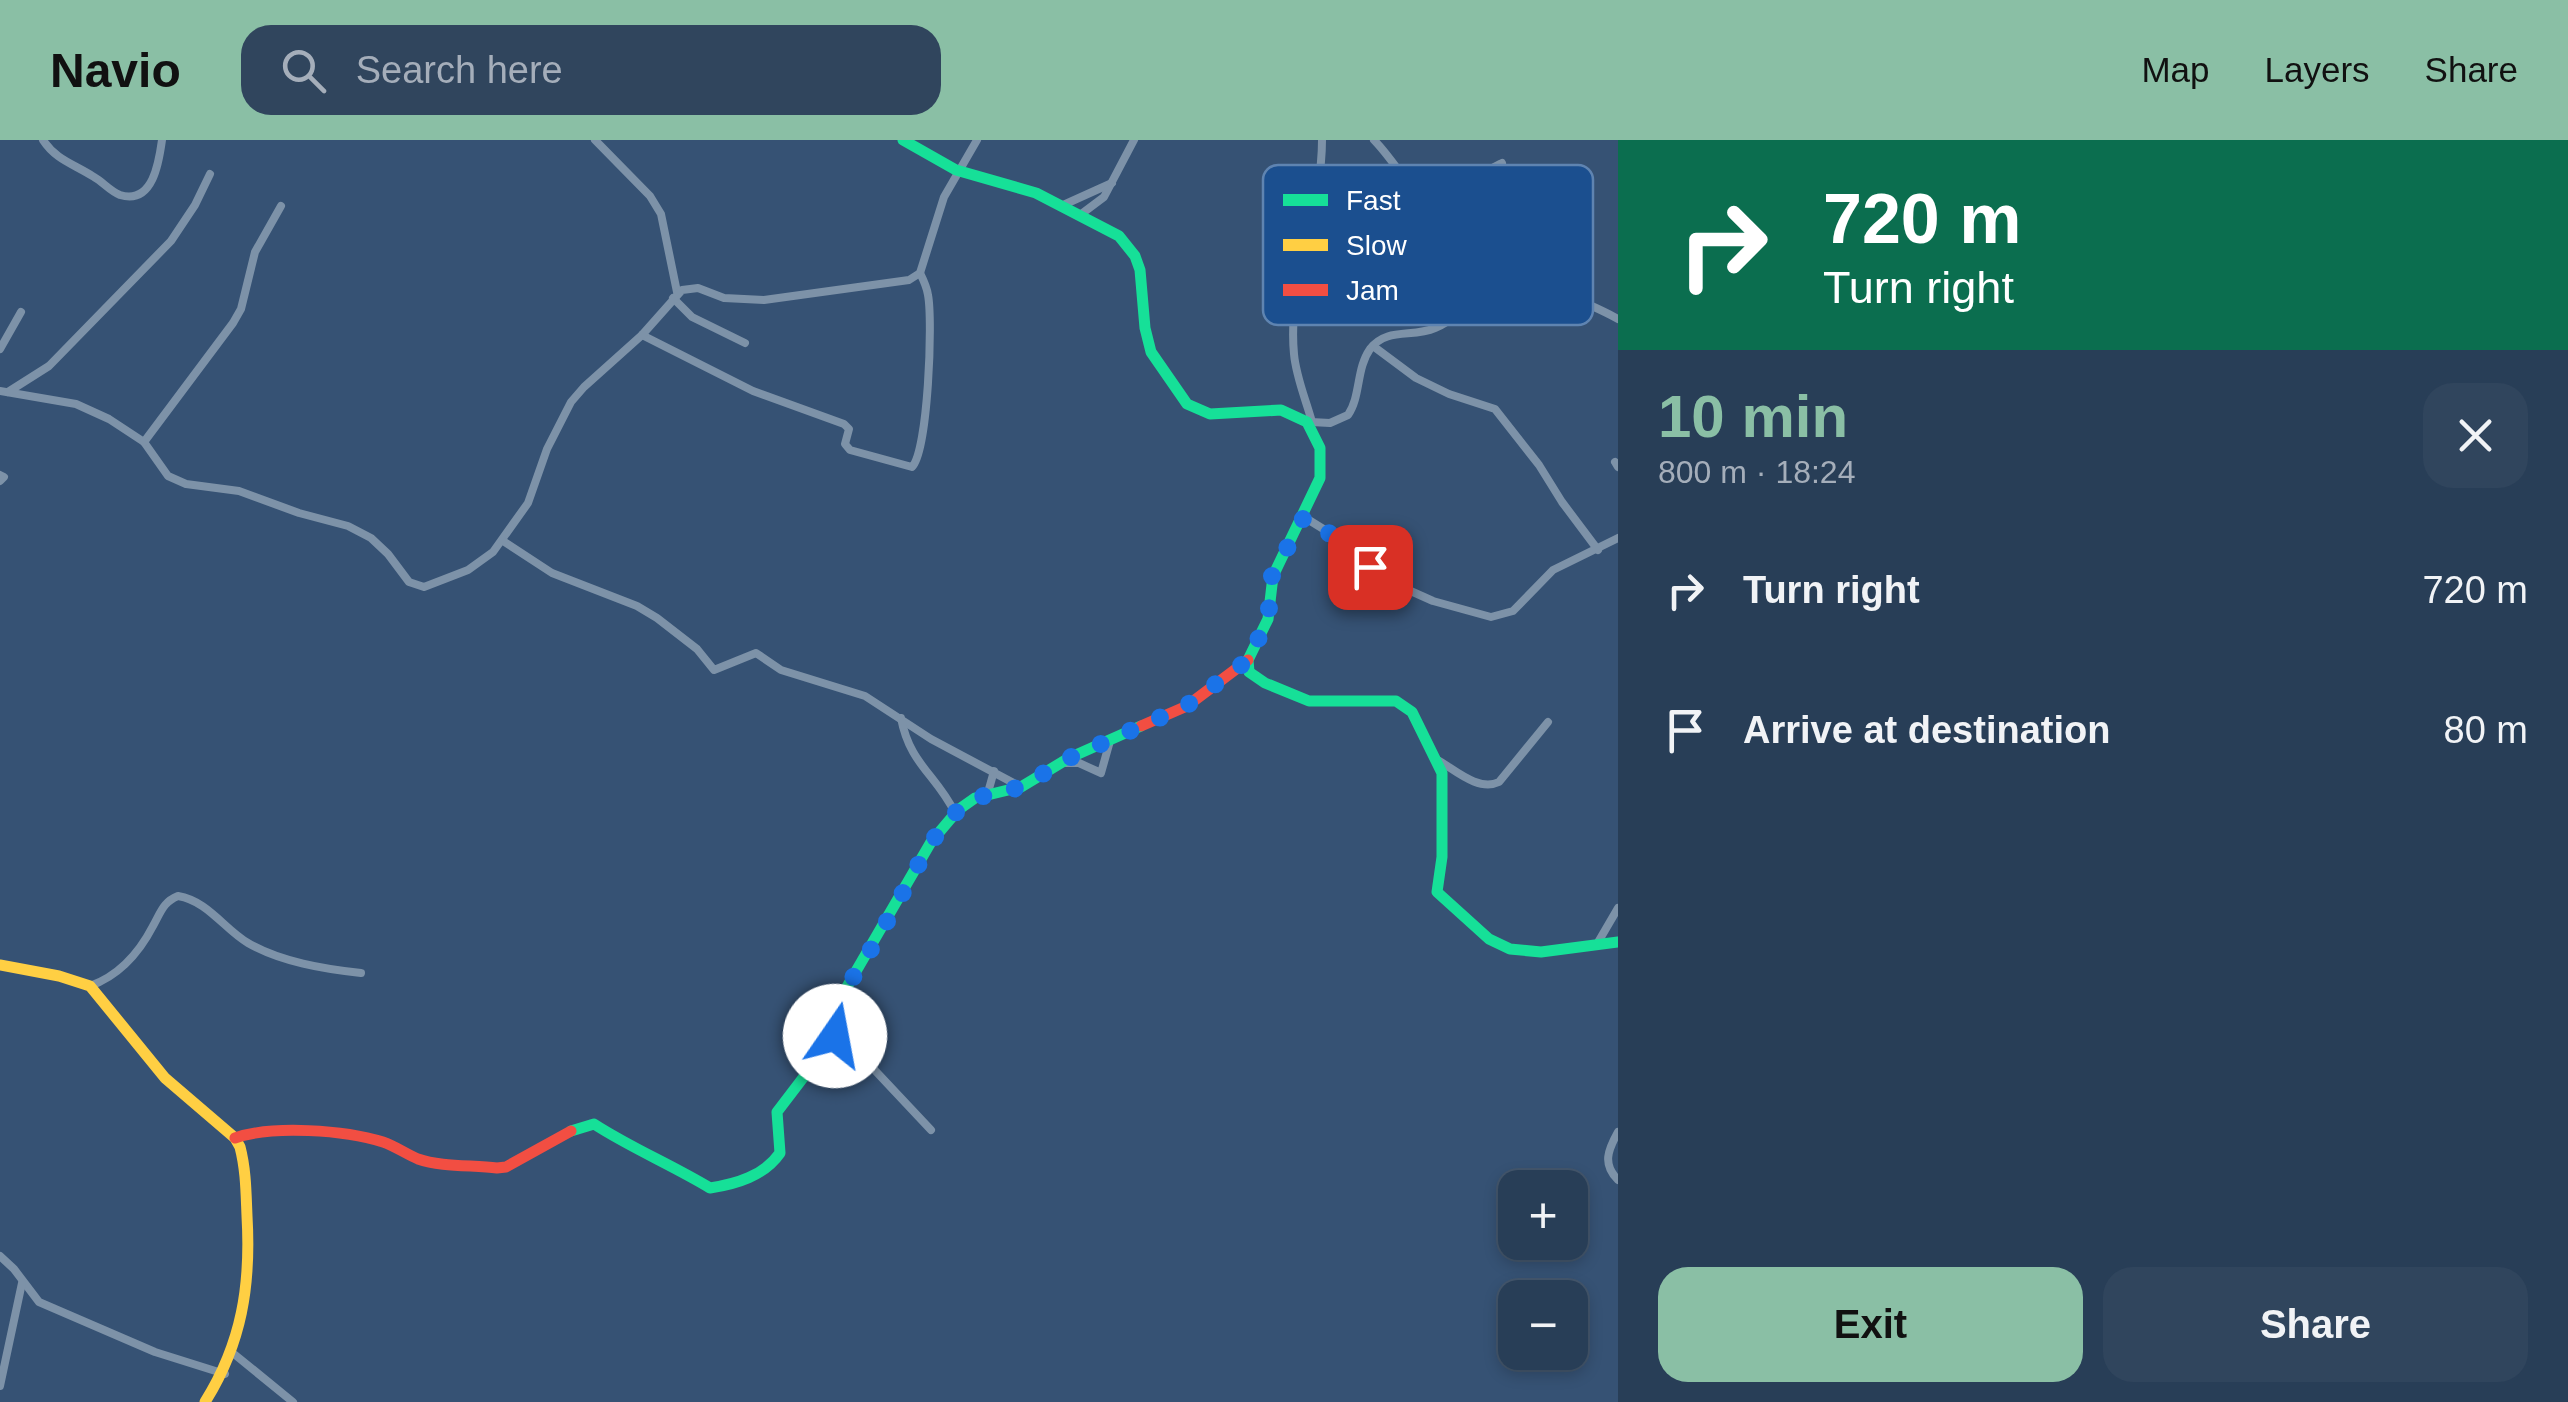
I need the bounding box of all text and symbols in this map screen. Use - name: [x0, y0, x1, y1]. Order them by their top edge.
- search box: [241, 25, 941, 115]
- icon: search: [276, 43, 331, 98]
- text: Navio: [50, 44, 181, 97]
- text: Search here: [356, 49, 563, 91]
- text: Map: [2141, 50, 2210, 89]
- text: Layers: [2265, 50, 2370, 89]
- text: Share: [2425, 50, 2518, 89]
- legend: [1263, 165, 1593, 325]
- icon: right: [1658, 180, 1788, 310]
- text: 720 m: [1823, 180, 2021, 258]
- text: Fast: [1346, 185, 1401, 216]
- text: Slow: [1346, 230, 1407, 261]
- text: Turn right: [1823, 262, 2014, 313]
- text: Jam: [1346, 275, 1399, 306]
- text: 10 min: [1658, 383, 1848, 450]
- button: close: [2423, 383, 2528, 488]
- text: 800 m · 18:24: [1658, 454, 1855, 490]
- pin: [1328, 525, 1413, 610]
- icon: arrive: [1343, 540, 1398, 595]
- icon: right: [1658, 563, 1713, 618]
- text: Turn right: [1743, 569, 1920, 611]
- text: 720 m: [2422, 569, 2528, 611]
- icon: arrive: [1658, 703, 1713, 758]
- text: Arrive at destination: [1743, 709, 2110, 751]
- text: 80 m: [2444, 709, 2528, 751]
- position arrow: [783, 984, 887, 1088]
- map controls: [1498, 1170, 1588, 1370]
- button: +: [1498, 1170, 1588, 1260]
- button: Exit: [1658, 1267, 2083, 1382]
- button: Share: [2103, 1267, 2528, 1382]
- button: −: [1498, 1280, 1588, 1370]

